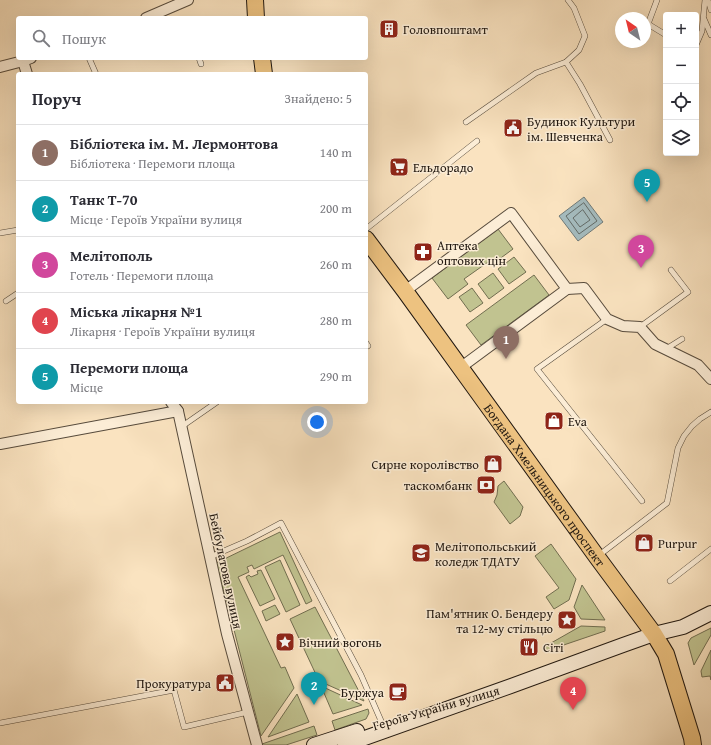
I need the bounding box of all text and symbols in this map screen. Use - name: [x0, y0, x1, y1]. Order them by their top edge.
- north arrow: [615, 12, 651, 48]
- map controls: [663, 12, 699, 156]
- button: +: [663, 12, 699, 48]
- search box: [16, 16, 368, 60]
- building icon: Головпоштамт: [378, 18, 400, 40]
- place label: Головпоштамт: [403, 20, 489, 39]
- icon: search: [30, 27, 52, 49]
- text: Пошук: [62, 28, 106, 49]
- button: −: [663, 48, 699, 84]
- button: locate: [663, 84, 699, 120]
- text: Поруч: [32, 86, 81, 111]
- text: Знайдено: 5: [284, 89, 352, 108]
- place label: Будинок Культури ім. Шевченка: [527, 112, 635, 146]
- public building icon: Будинок Культури ім. Шевченка: [502, 117, 524, 139]
- button: layers: [663, 120, 699, 156]
- text: Бібліотека ім. М. Лермонтова: [70, 133, 278, 154]
- text: 1: [42, 143, 48, 162]
- text: 140 m: [320, 143, 352, 162]
- text: Бібліотека · Перемоги площа: [70, 154, 235, 173]
- supermarket icon: Ельдорадо: [388, 156, 410, 178]
- place label: Ельдорадо: [413, 158, 474, 177]
- pin: 5: [634, 169, 660, 202]
- text: Танк Т-70: [70, 189, 137, 210]
- text: 2: [42, 199, 48, 218]
- text: 200 m: [320, 199, 352, 218]
- text: Місце · Героїв України вулиця: [70, 210, 242, 229]
- pin: 3: [628, 235, 654, 268]
- place label: Аптека оптових цін: [437, 236, 506, 270]
- pharmacy icon: Аптека оптових цін: [412, 241, 434, 263]
- text: Мелітополь: [70, 245, 153, 266]
- text: 3: [42, 255, 48, 274]
- text: 260 m: [320, 255, 352, 274]
- text: Готель · Перемоги площа: [70, 266, 213, 285]
- text: Міська лікарня №1: [70, 301, 203, 322]
- text: 4: [42, 311, 48, 330]
- text: 280 m: [320, 311, 352, 330]
- text: Лікарня · Героїв України вулиця: [70, 322, 255, 341]
- pin: 1: [493, 326, 519, 359]
- text: Перемоги площа: [70, 357, 188, 378]
- text: 5: [42, 367, 48, 386]
- text: 290 m: [320, 367, 352, 386]
- text: Місце: [70, 378, 103, 397]
- street label: Богдана Хмельницького проспект: [480, 399, 611, 571]
- shop icon: Eva: [543, 410, 565, 432]
- your location: [307, 412, 327, 432]
- place label: Eva: [568, 412, 588, 431]
- shop icon: Сирне королівство: [482, 453, 504, 475]
- place label: Сирне королівство: [371, 455, 479, 474]
- bank icon: таскомбанк: [475, 474, 497, 496]
- place label: таскомбанк: [404, 476, 472, 495]
- street label: Бейбулатова вулиця: [204, 511, 248, 631]
- shop icon: Purpur: [633, 532, 655, 554]
- place label: Purpur: [658, 534, 697, 553]
- place label: Мелітопольський коледж ТДАТУ: [435, 537, 537, 571]
- school or university icon: Мелітопольський коледж ТДАТУ: [410, 542, 432, 564]
- place label: Пам'ятник О. Бендеру та 12-му стільцю: [426, 604, 553, 638]
- place icon: Пам'ятник О. Бендеру та 12-му стільцю: [556, 609, 578, 631]
- place icon: Вічний вогонь: [274, 631, 296, 653]
- place label: Вічний вогонь: [299, 633, 382, 652]
- restaurant icon: Сіті: [518, 636, 540, 658]
- place label: Сіті: [543, 638, 564, 657]
- public building icon: Прокуратура: [214, 672, 236, 694]
- pin: 2: [301, 672, 327, 705]
- place label: Прокуратура: [136, 674, 212, 693]
- pin: 4: [560, 677, 586, 710]
- street label: Героїв України вулиця: [370, 681, 502, 735]
- cafe icon: Буржуа: [387, 681, 409, 703]
- place label: Буржуа: [341, 683, 385, 702]

